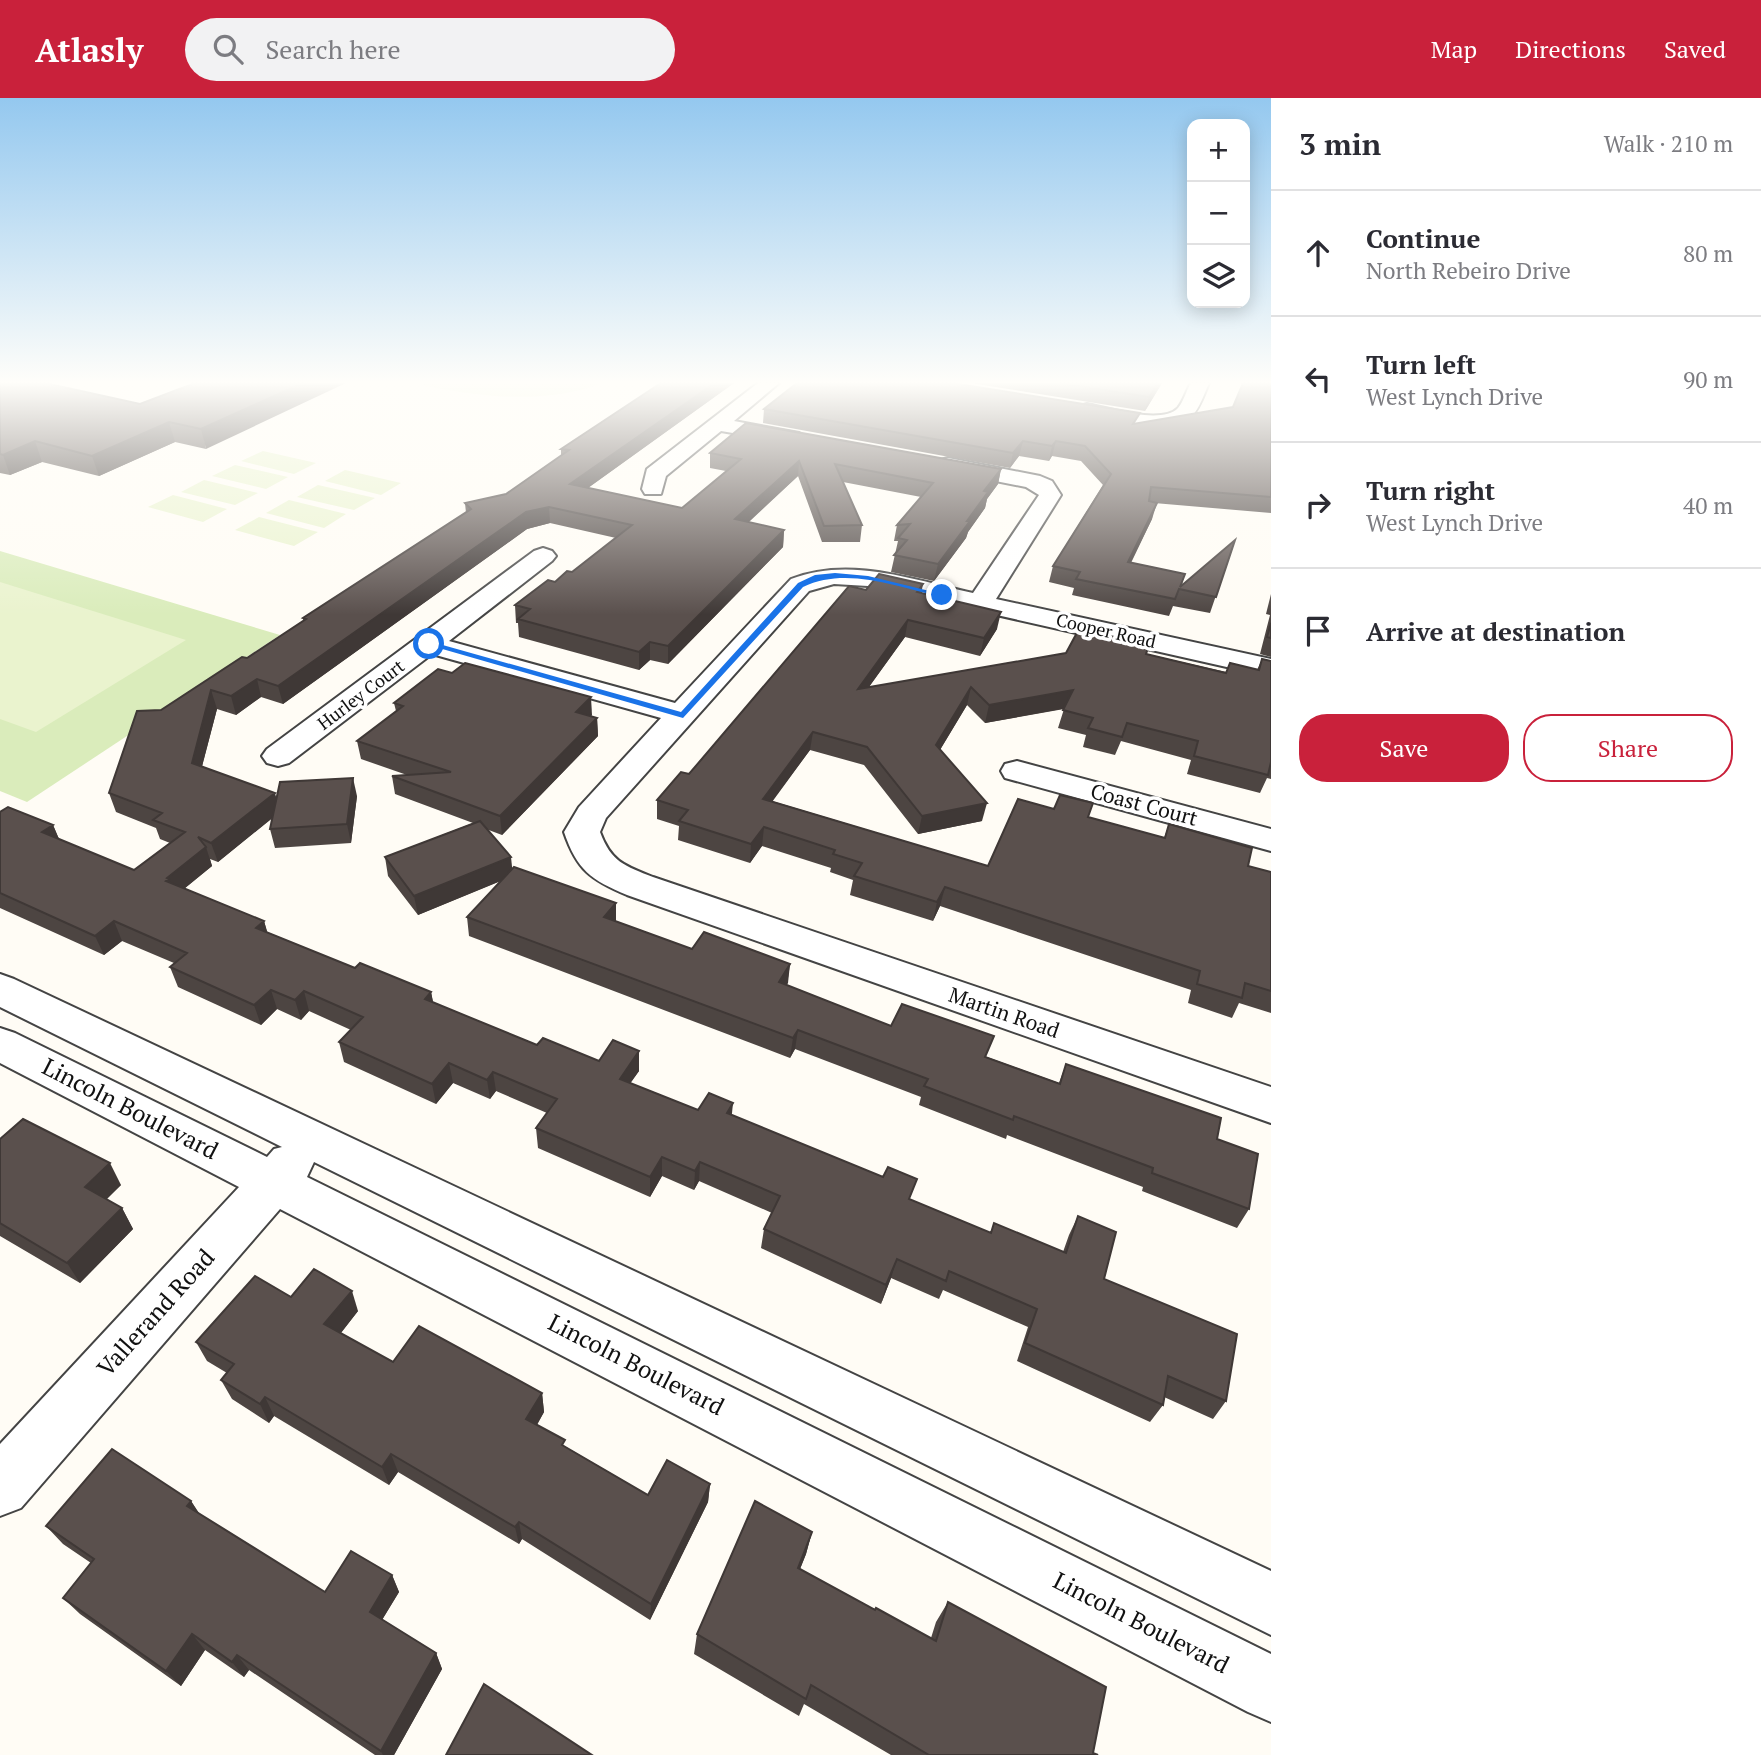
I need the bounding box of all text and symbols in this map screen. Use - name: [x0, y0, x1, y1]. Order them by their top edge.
- search box: [185, 18, 675, 81]
- text: Atlasly: [35, 28, 143, 71]
- icon: search: [209, 30, 247, 68]
- text: Search here: [265, 32, 401, 66]
- text: Map: [1431, 33, 1477, 65]
- text: Directions: [1515, 33, 1626, 65]
- text: Saved: [1664, 33, 1726, 65]
- map controls: [1187, 119, 1250, 308]
- button: +: [1187, 119, 1250, 182]
- text: 3 min: [1299, 124, 1381, 164]
- text: Walk · 210 m: [1604, 128, 1733, 159]
- button: −: [1187, 182, 1250, 245]
- text: Continue: [1366, 221, 1480, 255]
- icon: ahead: [1299, 234, 1337, 272]
- text: 80 m: [1683, 238, 1733, 269]
- button: layers: [1187, 245, 1250, 308]
- text: North Rebeiro Drive: [1366, 255, 1571, 286]
- text: Turn left: [1366, 347, 1476, 381]
- icon: left: [1299, 360, 1337, 398]
- text: 90 m: [1683, 364, 1733, 395]
- text: West Lynch Drive: [1366, 381, 1543, 412]
- text: Turn right: [1366, 473, 1495, 507]
- icon: right: [1299, 486, 1337, 524]
- text: 40 m: [1683, 490, 1733, 521]
- text: West Lynch Drive: [1366, 507, 1543, 538]
- route end: [926, 579, 957, 610]
- street label: Cooper Road: [1054, 607, 1159, 653]
- icon: arrive: [1299, 612, 1337, 650]
- text: Arrive at destination: [1366, 614, 1625, 648]
- route start: [413, 628, 444, 659]
- street label: Hurley Court: [312, 653, 409, 735]
- button: Save: [1299, 714, 1509, 782]
- button: Share: [1523, 714, 1733, 782]
- street label: Coast Court: [1088, 776, 1201, 832]
- street label: Martin Road: [945, 980, 1064, 1044]
- street label: Lincoln Boulevard: [37, 1050, 224, 1166]
- street label: Vallerand Road: [89, 1242, 221, 1383]
- street label: Lincoln Boulevard: [543, 1306, 730, 1422]
- street label: Lincoln Boulevard: [1048, 1564, 1235, 1680]

